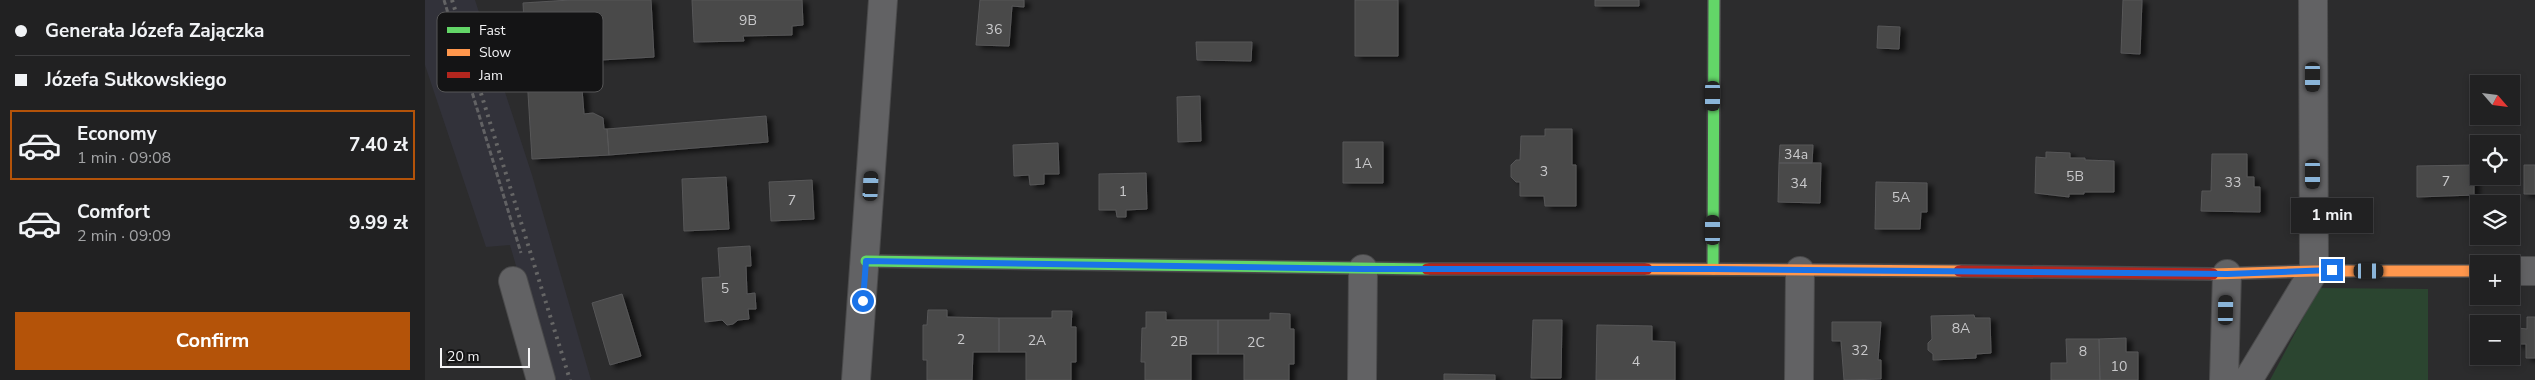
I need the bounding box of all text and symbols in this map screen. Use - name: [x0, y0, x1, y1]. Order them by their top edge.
- house number: 9B: [739, 11, 757, 30]
- legend: [437, 12, 603, 92]
- text: Generała Józefa Zajączka: [45, 18, 264, 44]
- house number: 36: [986, 20, 1002, 39]
- text: Fast: [479, 21, 505, 40]
- text: Slow: [479, 43, 511, 62]
- car: [2305, 62, 2320, 92]
- text: Jam: [478, 66, 503, 85]
- text: Józefa Sułkowskiego: [45, 67, 227, 93]
- north arrow: [2470, 75, 2520, 125]
- map controls: [2470, 75, 2520, 365]
- car: [1705, 81, 1720, 111]
- text: Economy: [77, 121, 157, 147]
- icon: car: [17, 123, 62, 168]
- text: 7.40 zł: [349, 132, 408, 158]
- button: locate: [2470, 135, 2520, 185]
- house number: 34a: [1784, 145, 1808, 164]
- text: 1 min · 09:08: [77, 147, 171, 169]
- house number: 1A: [1354, 154, 1372, 173]
- car: [2305, 159, 2320, 189]
- house number: 3: [1540, 162, 1548, 181]
- house number: 5B: [2066, 167, 2084, 186]
- car: [862, 171, 879, 201]
- house number: 7: [2442, 172, 2450, 191]
- house number: 33: [2225, 173, 2241, 192]
- house number: 34: [1791, 174, 1807, 193]
- house number: 1: [1119, 182, 1127, 201]
- house number: 5A: [1892, 188, 1910, 207]
- house number: 7: [788, 191, 796, 210]
- button: layers: [2470, 195, 2520, 245]
- callout: 1 min: [2291, 198, 2373, 232]
- text: Comfort: [77, 199, 150, 225]
- icon: car: [17, 201, 62, 246]
- text: 1 min: [2311, 204, 2353, 226]
- text: 9.99 zł: [349, 210, 408, 236]
- car: [1705, 215, 1720, 245]
- text: 2 min · 09:09: [77, 225, 171, 247]
- button: +: [2470, 255, 2520, 305]
- route end: [2321, 259, 2343, 281]
- car: [2354, 264, 2384, 279]
- house number: 5: [721, 279, 729, 298]
- route start: [852, 290, 874, 312]
- car: [2218, 295, 2233, 325]
- button: Confirm: [15, 312, 410, 370]
- button: −: [2470, 315, 2520, 365]
- house number: 8A: [1952, 319, 1970, 338]
- house number: 2: [957, 330, 965, 349]
- house number: 2A: [1028, 331, 1046, 350]
- house number: 2B: [1170, 332, 1188, 351]
- house number: 2C: [1247, 333, 1265, 352]
- house number: 32: [1852, 341, 1868, 360]
- house number: 8: [2079, 342, 2087, 361]
- scale bar: [440, 345, 530, 368]
- text: 20 m: [447, 347, 479, 366]
- house number: 4: [1632, 352, 1640, 371]
- house number: 10: [2111, 357, 2127, 376]

